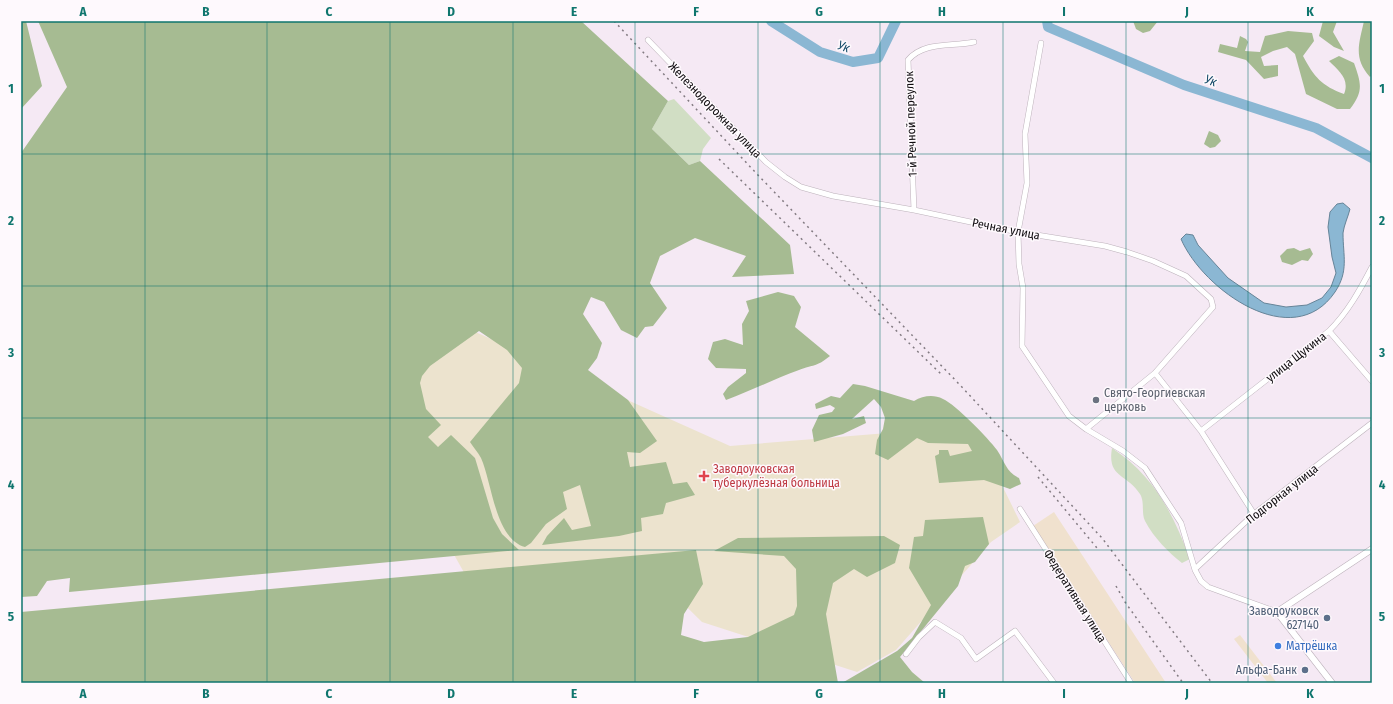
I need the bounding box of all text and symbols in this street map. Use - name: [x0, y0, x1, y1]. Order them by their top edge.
- text: A: [78, 4, 87, 19]
- text: B: [202, 4, 210, 19]
- text: C: [326, 4, 333, 19]
- text: D: [447, 4, 455, 19]
- text: E: [571, 4, 577, 19]
- text: F: [693, 4, 699, 19]
- text: G: [815, 4, 823, 19]
- text: H: [938, 4, 946, 19]
- text: I: [1062, 4, 1066, 19]
- text: J: [1184, 4, 1189, 19]
- text: K: [1306, 4, 1314, 19]
- water label: Ук: [836, 37, 853, 56]
- street label: Железнодорожная улица: [666, 59, 765, 161]
- street label: 1-й Речной переулок: [902, 70, 920, 177]
- water label: Ук: [1203, 71, 1220, 90]
- text: 1: [8, 81, 14, 96]
- text: 1: [1379, 81, 1385, 96]
- text: 2: [7, 213, 14, 228]
- text: 2: [1378, 213, 1385, 228]
- street label: Речная улица: [971, 216, 1041, 242]
- street label: улица Щукина: [1263, 329, 1329, 385]
- text: 3: [7, 345, 14, 360]
- text: 3: [1378, 345, 1385, 360]
- place label: Свято-Георгиевская церковь: [1104, 386, 1206, 414]
- marker: Свято-Георгиевская церковь: [1091, 395, 1101, 405]
- street label: Подгорная улица: [1243, 461, 1321, 526]
- place label: Заводоуковская туберкулёзная больница: [713, 462, 840, 490]
- marker: Заводоуковская туберкулёзная больница: [698, 470, 710, 482]
- text: 4: [8, 477, 15, 492]
- text: 4: [1379, 477, 1386, 492]
- street label: Федеративная улица: [1041, 547, 1109, 645]
- place label: Заводоуковск 627140: [1249, 604, 1319, 632]
- text: 5: [8, 609, 14, 624]
- text: 5: [1379, 609, 1385, 624]
- marker: Заводоуковск 627140: [1322, 613, 1332, 623]
- place label: Матрёшка: [1286, 639, 1337, 653]
- marker: Матрёшка: [1273, 641, 1283, 651]
- place label: Альфа-Банк: [1236, 663, 1297, 677]
- marker: Альфа-Банк: [1300, 665, 1310, 675]
- text: A: [78, 686, 87, 701]
- text: B: [202, 686, 210, 701]
- text: C: [326, 686, 333, 701]
- text: D: [447, 686, 455, 701]
- text: E: [571, 686, 577, 701]
- text: F: [693, 686, 699, 701]
- text: G: [815, 686, 823, 701]
- text: H: [938, 686, 946, 701]
- text: I: [1062, 686, 1066, 701]
- text: J: [1184, 686, 1189, 701]
- text: K: [1306, 686, 1314, 701]

